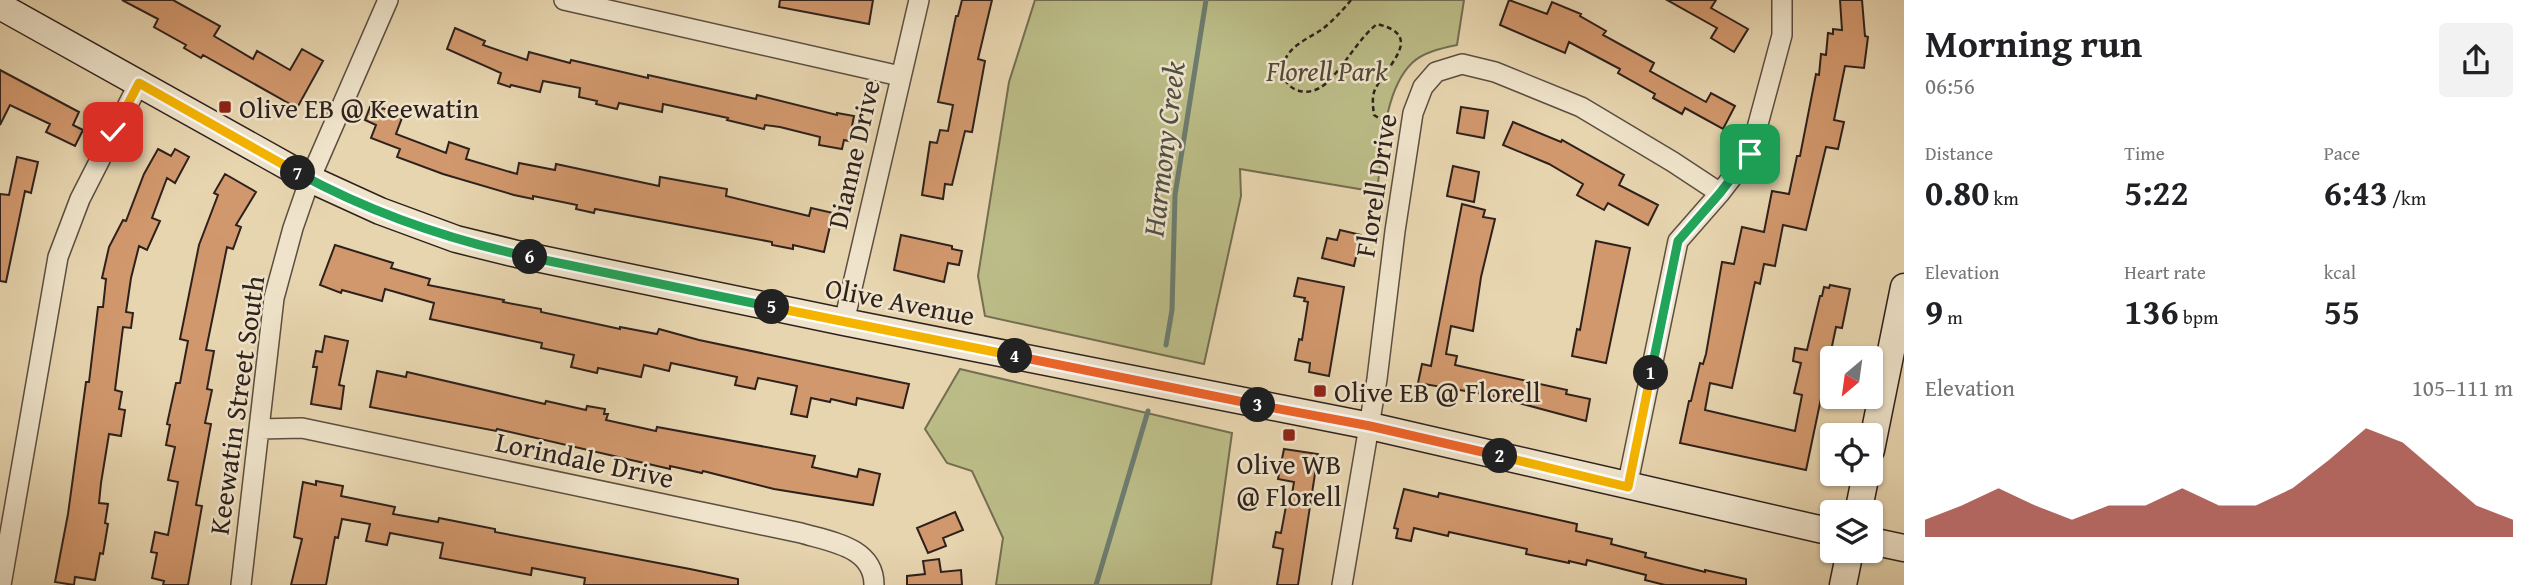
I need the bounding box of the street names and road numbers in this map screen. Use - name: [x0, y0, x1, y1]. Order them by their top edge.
- street label: Dianne Drive: [816, 75, 890, 233]
- street label: Florell Drive: [1343, 110, 1407, 260]
- street label: Olive Avenue: [822, 266, 978, 336]
- street label: Keewatin Street South: [198, 273, 274, 537]
- street label: Lorindale Drive: [492, 420, 678, 498]

